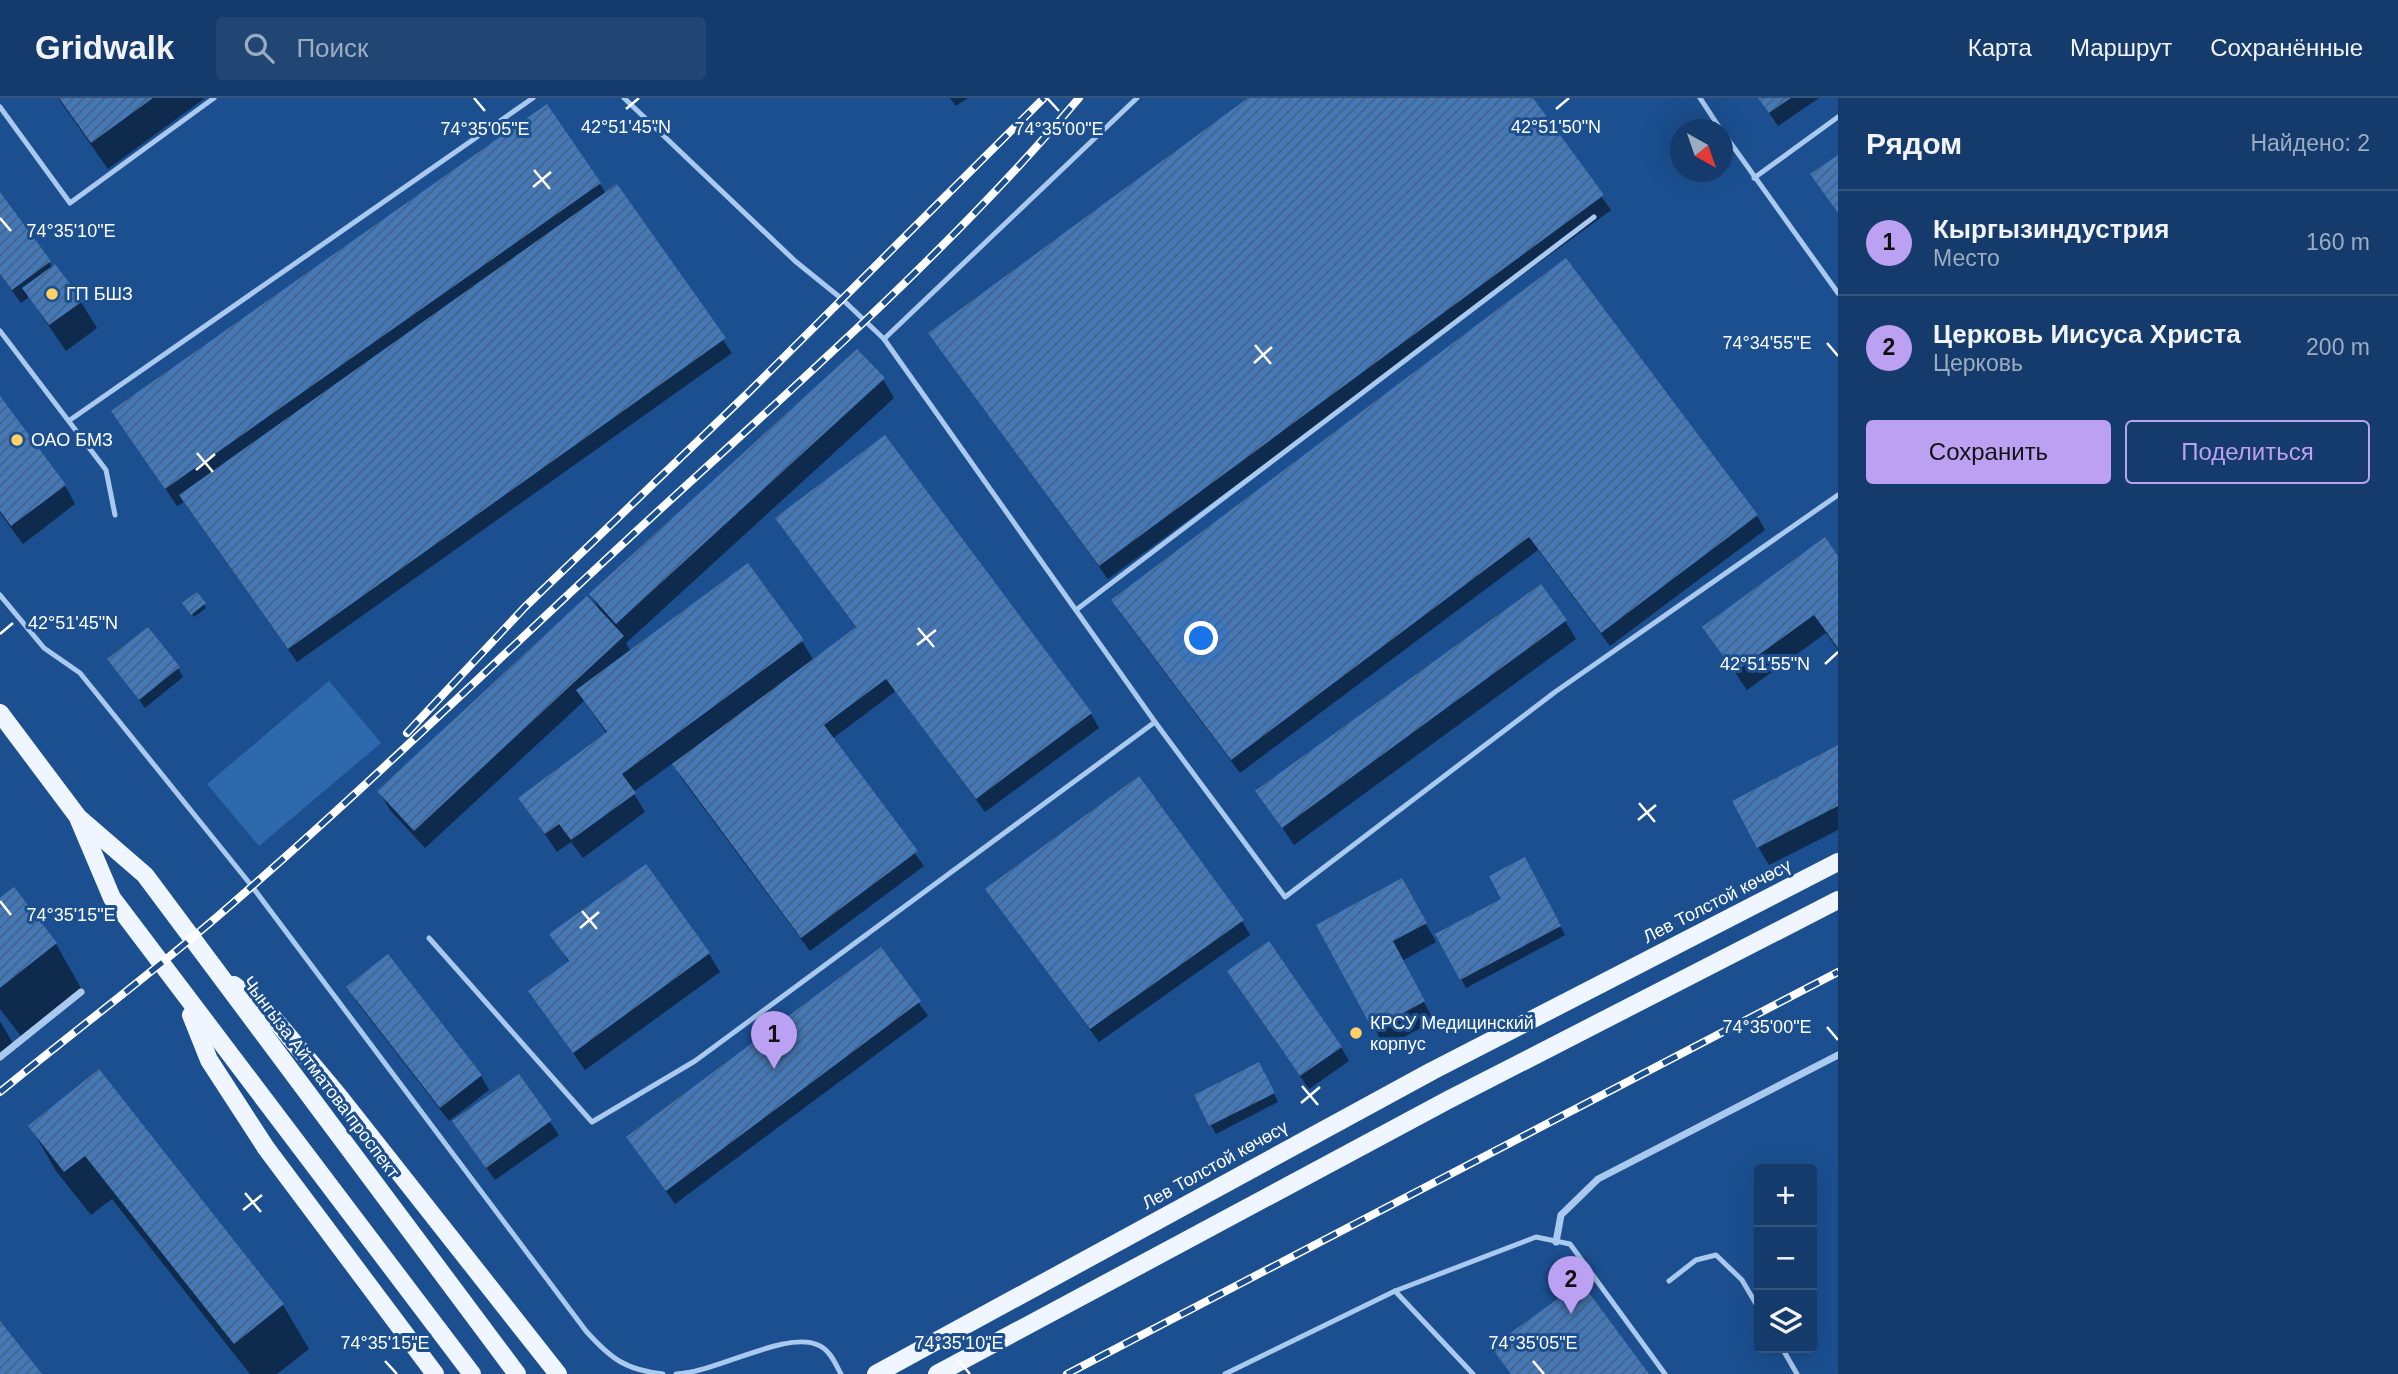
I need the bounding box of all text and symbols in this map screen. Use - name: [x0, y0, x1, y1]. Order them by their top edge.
- search box: [216, 17, 706, 80]
- text: Gridwalk: [35, 29, 174, 66]
- icon: search: [240, 29, 278, 67]
- text: Поиск: [296, 33, 368, 63]
- text: Карта: [1968, 34, 2032, 61]
- text: Маршрут: [2070, 34, 2172, 61]
- text: Сохранённые: [2210, 34, 2363, 61]
- text: 42°51'45"N: [581, 117, 671, 137]
- text: 42°51'50"N: [1511, 117, 1601, 137]
- text: 74°35'05"E: [440, 119, 530, 139]
- text: 74°35'00"E: [1014, 119, 1104, 139]
- north arrow: [1670, 119, 1733, 182]
- text: Рядом: [1866, 127, 1962, 160]
- text: Найдено: 2: [2250, 130, 2370, 156]
- text: Кыргызиндустрия: [1933, 214, 2169, 244]
- text: 74°35'10"E: [26, 221, 116, 241]
- text: 1: [1883, 229, 1895, 255]
- text: 160 m: [2306, 229, 2370, 255]
- text: Место: [1933, 245, 2000, 271]
- place label: ГП БШЗ: [66, 284, 133, 304]
- marker: ГП БШЗ: [44, 286, 60, 302]
- text: Церковь Иисуса Христа: [1933, 319, 2241, 349]
- text: 74°34'55"E: [1722, 333, 1812, 353]
- text: 2: [1883, 334, 1895, 360]
- text: 200 m: [2306, 334, 2370, 360]
- text: Церковь: [1933, 350, 2023, 376]
- button: Сохранить: [1866, 420, 2111, 484]
- button: Поделиться: [2125, 420, 2370, 484]
- place label: ОАО БМЗ: [31, 430, 113, 450]
- marker: ОАО БМЗ: [9, 432, 25, 448]
- text: 42°51'45"N: [28, 613, 118, 633]
- your location: [1184, 621, 1218, 655]
- text: 42°51'55"N: [1720, 654, 1810, 674]
- street label: Лев Толстой көчөсү: [1640, 855, 1794, 947]
- text: 74°35'15"E: [26, 905, 116, 925]
- street label: Чынгыза Айтматова проспект: [239, 972, 403, 1182]
- pin: 1: [751, 1011, 797, 1069]
- place label: КРСУ Медицинский корпус: [1370, 1013, 1534, 1054]
- text: 74°35'00"E: [1722, 1017, 1812, 1037]
- marker: КРСУ Медицинский корпус: [1348, 1025, 1364, 1041]
- street label: Лев Толстой көчөсү: [1139, 1117, 1291, 1213]
- map controls: [1754, 1164, 1817, 1353]
- button: +: [1754, 1164, 1817, 1227]
- button: −: [1754, 1227, 1817, 1290]
- pin: 2: [1548, 1256, 1594, 1314]
- button: layers: [1754, 1290, 1817, 1353]
- text: 74°35'15"E: [340, 1333, 430, 1353]
- text: 74°35'10"E: [914, 1333, 1004, 1353]
- text: 74°35'05"E: [1488, 1333, 1578, 1353]

